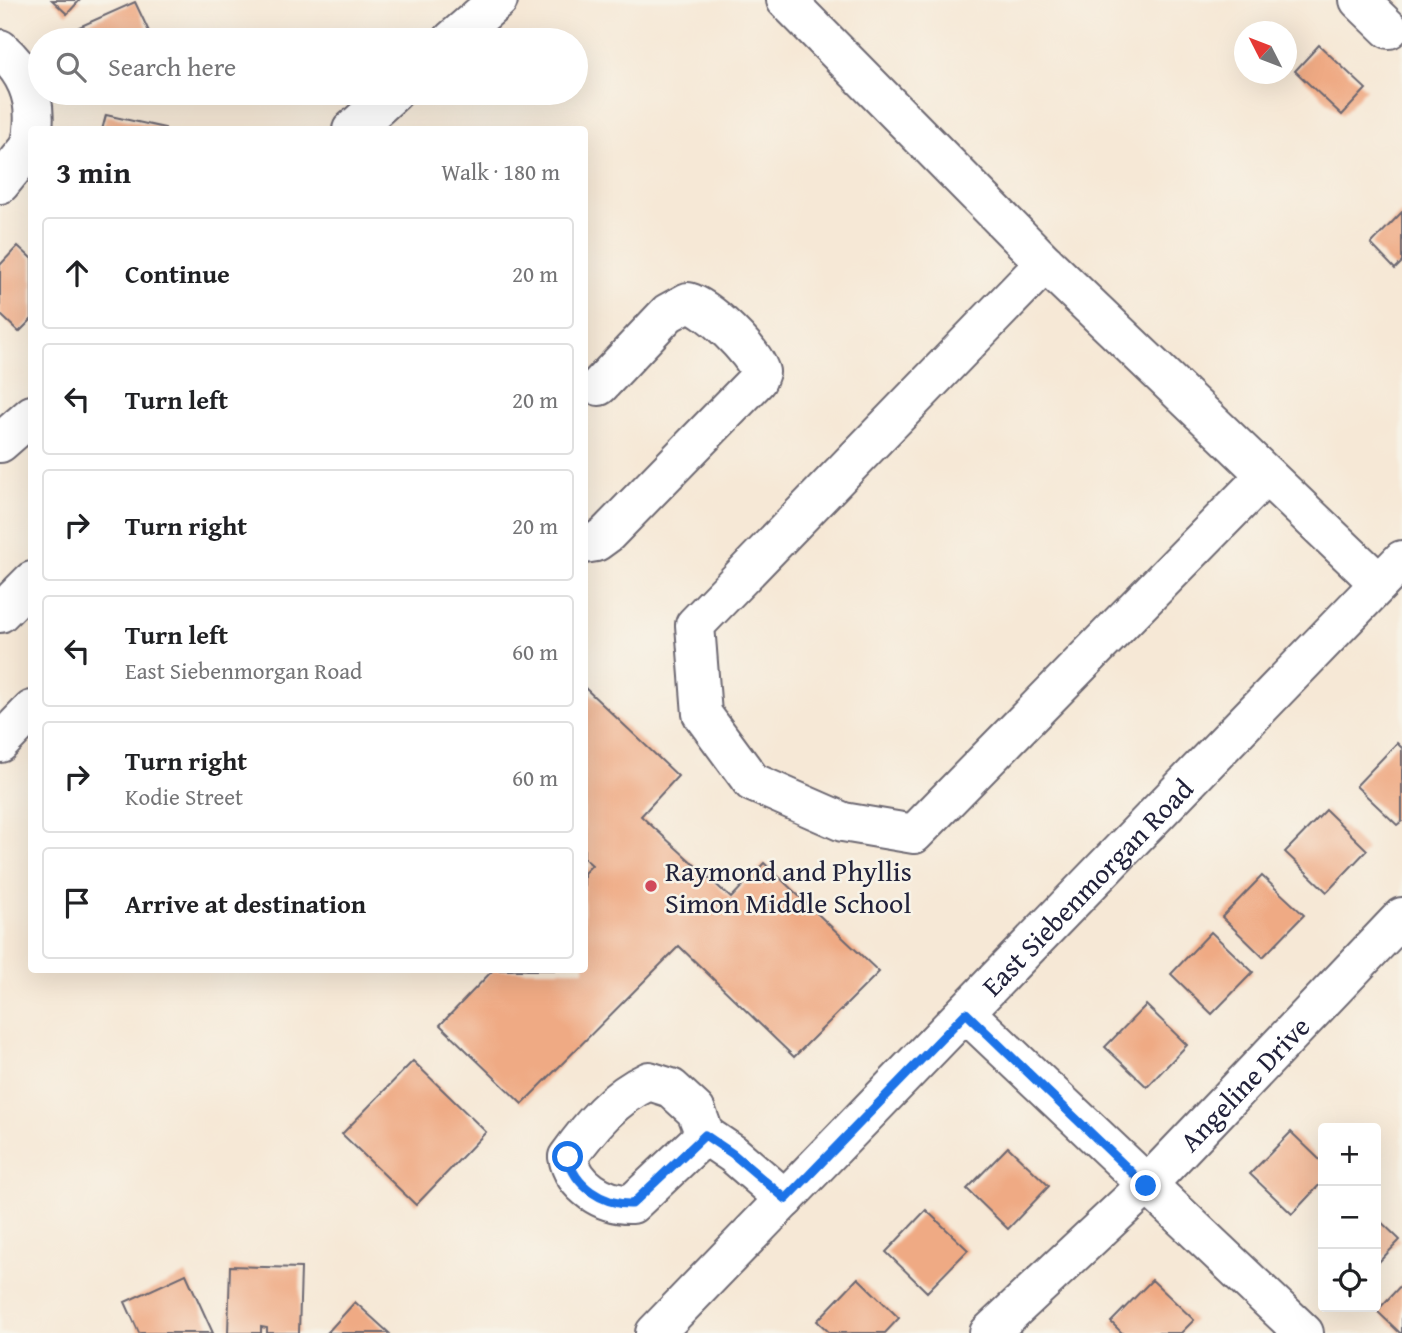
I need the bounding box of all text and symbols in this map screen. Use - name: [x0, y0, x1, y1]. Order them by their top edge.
- north arrow: [1234, 21, 1297, 84]
- search box: [28, 28, 588, 105]
- text: Search here: [108, 47, 236, 86]
- icon: search: [52, 48, 90, 86]
- text: 3 min: [56, 150, 131, 194]
- text: Walk · 180 m: [441, 155, 560, 188]
- icon: ahead: [58, 254, 96, 292]
- text: Continue: [125, 254, 230, 293]
- text: 20 m: [512, 257, 558, 290]
- icon: left: [58, 380, 96, 418]
- text: Turn left: [125, 380, 228, 419]
- text: 20 m: [512, 383, 558, 416]
- icon: right: [58, 506, 96, 544]
- text: Turn right: [125, 506, 247, 545]
- text: 20 m: [512, 509, 558, 542]
- text: Turn left: [125, 615, 228, 654]
- icon: left: [58, 632, 96, 670]
- text: 60 m: [512, 635, 558, 668]
- text: East Siebenmorgan Road: [125, 654, 362, 687]
- text: Turn right: [125, 741, 247, 780]
- icon: right: [58, 758, 96, 796]
- text: 60 m: [512, 761, 558, 794]
- street label: East Siebenmorgan Road: [971, 768, 1202, 1005]
- text: Kodie Street: [125, 780, 243, 813]
- place label: Raymond and Phyllis Simon Middle School: [665, 850, 912, 923]
- marker: Raymond and Phyllis Simon Middle School: [643, 878, 659, 894]
- icon: arrive: [58, 884, 96, 922]
- text: Arrive at destination: [125, 884, 366, 923]
- street label: Angeline Drive: [1169, 1006, 1318, 1160]
- map controls: [1318, 1123, 1381, 1312]
- button: +: [1318, 1123, 1381, 1186]
- route start: [552, 1141, 583, 1172]
- route end: [1130, 1170, 1161, 1201]
- button: −: [1318, 1186, 1381, 1249]
- button: locate: [1318, 1249, 1381, 1312]

